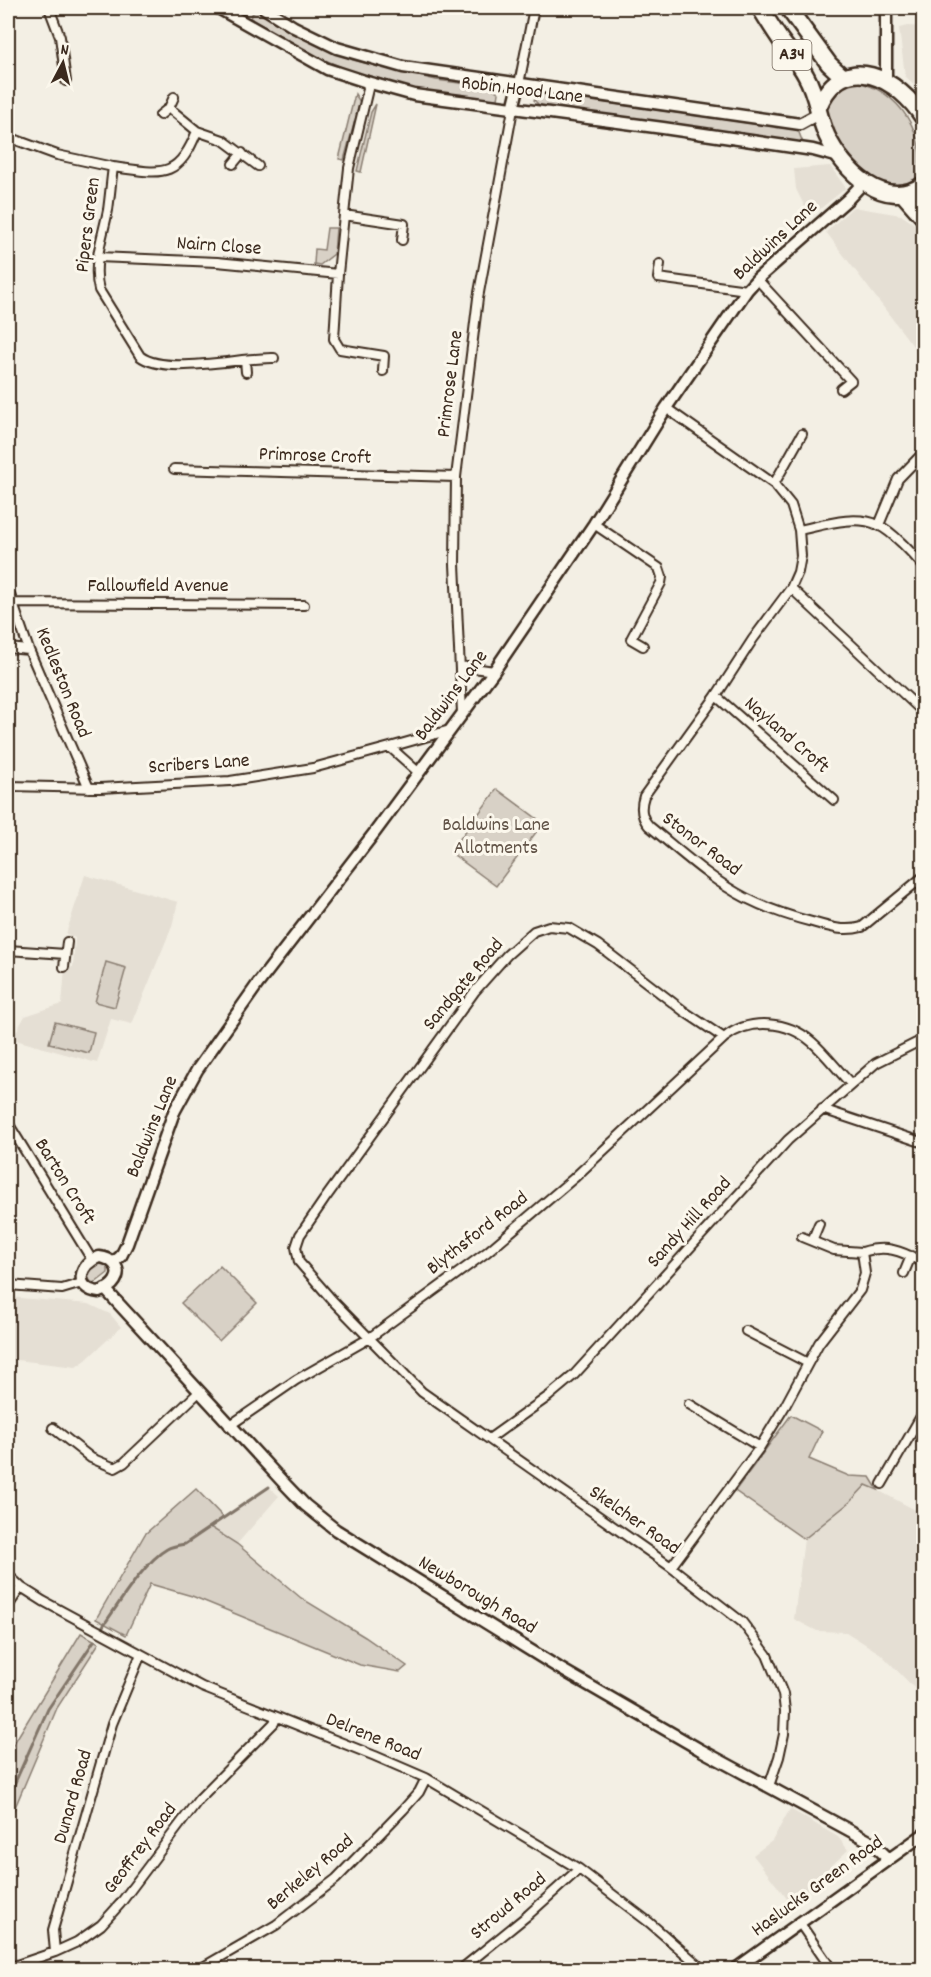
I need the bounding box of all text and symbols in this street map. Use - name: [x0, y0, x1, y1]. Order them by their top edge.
- north arrow: [33, 33, 93, 93]
- text: N: [59, 39, 70, 63]
- road number: A34: [772, 40, 812, 70]
- street label: Robin Hood Lane: [460, 70, 585, 112]
- street label: Pipers Green: [69, 176, 109, 274]
- street label: Baldwins Lane: [727, 194, 825, 288]
- street label: Nairn Close: [176, 230, 263, 264]
- street label: Primrose Lane: [431, 329, 471, 439]
- street label: Primrose Croft: [258, 441, 372, 473]
- street label: Fallowfield Avenue: [87, 573, 229, 601]
- street label: Kedleston Road: [27, 624, 97, 742]
- street label: Baldwins Lane: [409, 645, 496, 747]
- street label: Nayland Croft: [737, 691, 835, 781]
- street label: Scribers Lane: [147, 747, 251, 783]
- street label: Stonor Road: [656, 806, 746, 884]
- park label: Baldwins Lane Allotments: [442, 812, 550, 863]
- street label: Sandgate Road: [417, 933, 511, 1037]
- street label: Baldwins Lane: [120, 1072, 186, 1182]
- street label: Barton Croft: [26, 1133, 102, 1231]
- street label: Sandy Hill Road: [641, 1171, 739, 1275]
- street label: Blythsford Road: [421, 1185, 535, 1283]
- street label: Skelcher Road: [583, 1479, 685, 1563]
- street label: Newborough Road: [412, 1550, 542, 1642]
- street label: Delrene Road: [321, 1706, 425, 1770]
- street label: Dunard Road: [47, 1747, 101, 1847]
- street label: Geoffrey Road: [97, 1798, 185, 1900]
- street label: Berkeley Road: [261, 1828, 361, 1918]
- street label: Haslucks Green Road: [746, 1830, 890, 1944]
- street label: Stroud Road: [465, 1867, 553, 1947]

